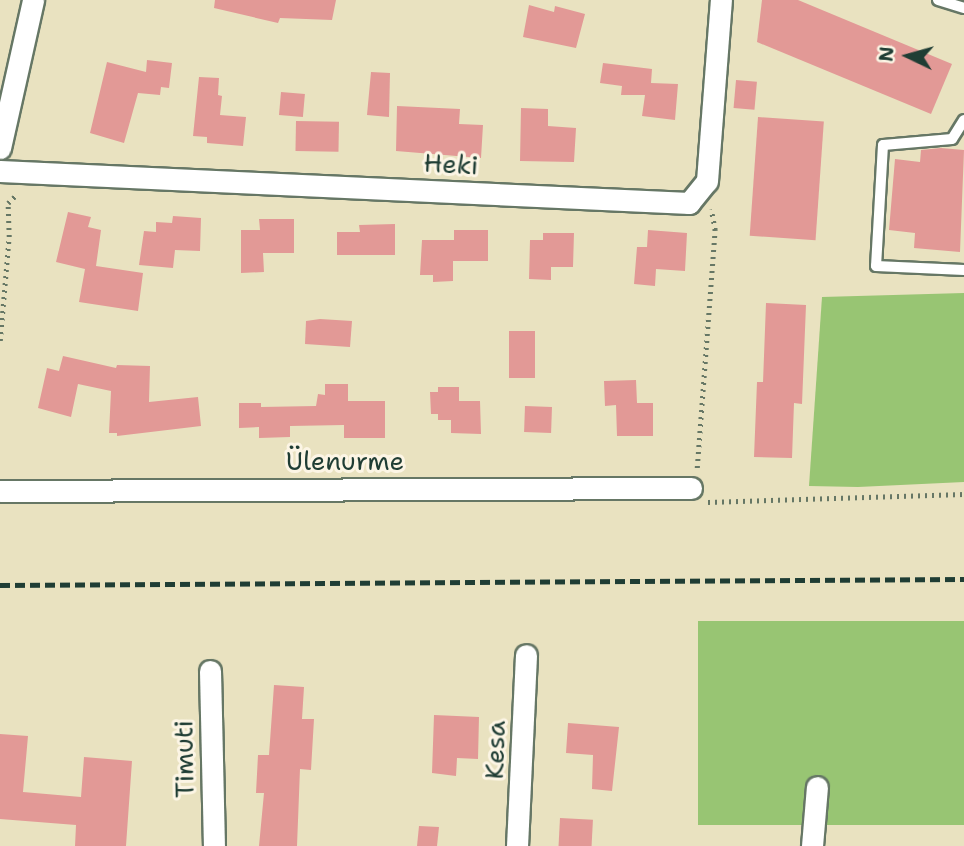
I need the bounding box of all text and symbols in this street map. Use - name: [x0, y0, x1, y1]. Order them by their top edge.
- north arrow: [873, 21, 943, 91]
- text: N: [873, 46, 900, 63]
- street label: Heki: [423, 147, 479, 181]
- street label: Ülenurme: [286, 445, 404, 477]
- street label: Timuti: [168, 720, 200, 798]
- street label: Kesa: [478, 720, 512, 780]

